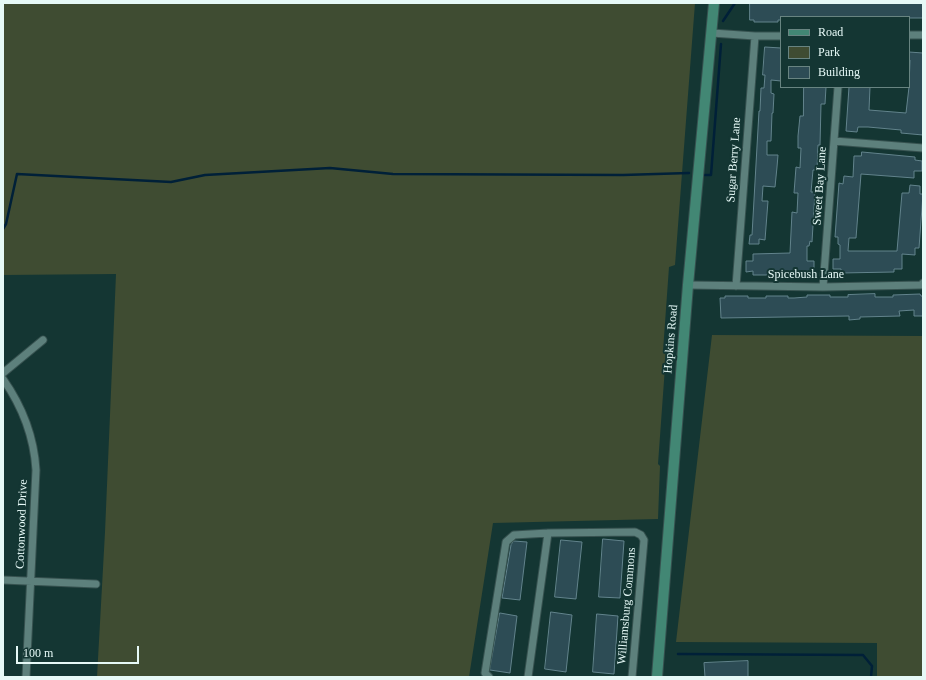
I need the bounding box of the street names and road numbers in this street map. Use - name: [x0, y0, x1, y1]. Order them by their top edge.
- street label: Sugar Berry Lane: [724, 117, 744, 203]
- street label: Sweet Bay Lane: [810, 146, 830, 226]
- street label: Spicebush Lane: [768, 268, 844, 282]
- street label: Hopkins Road: [661, 304, 681, 374]
- street label: Cottonwood Drive: [13, 479, 31, 569]
- street label: Williamsburg Commons: [615, 547, 639, 665]

